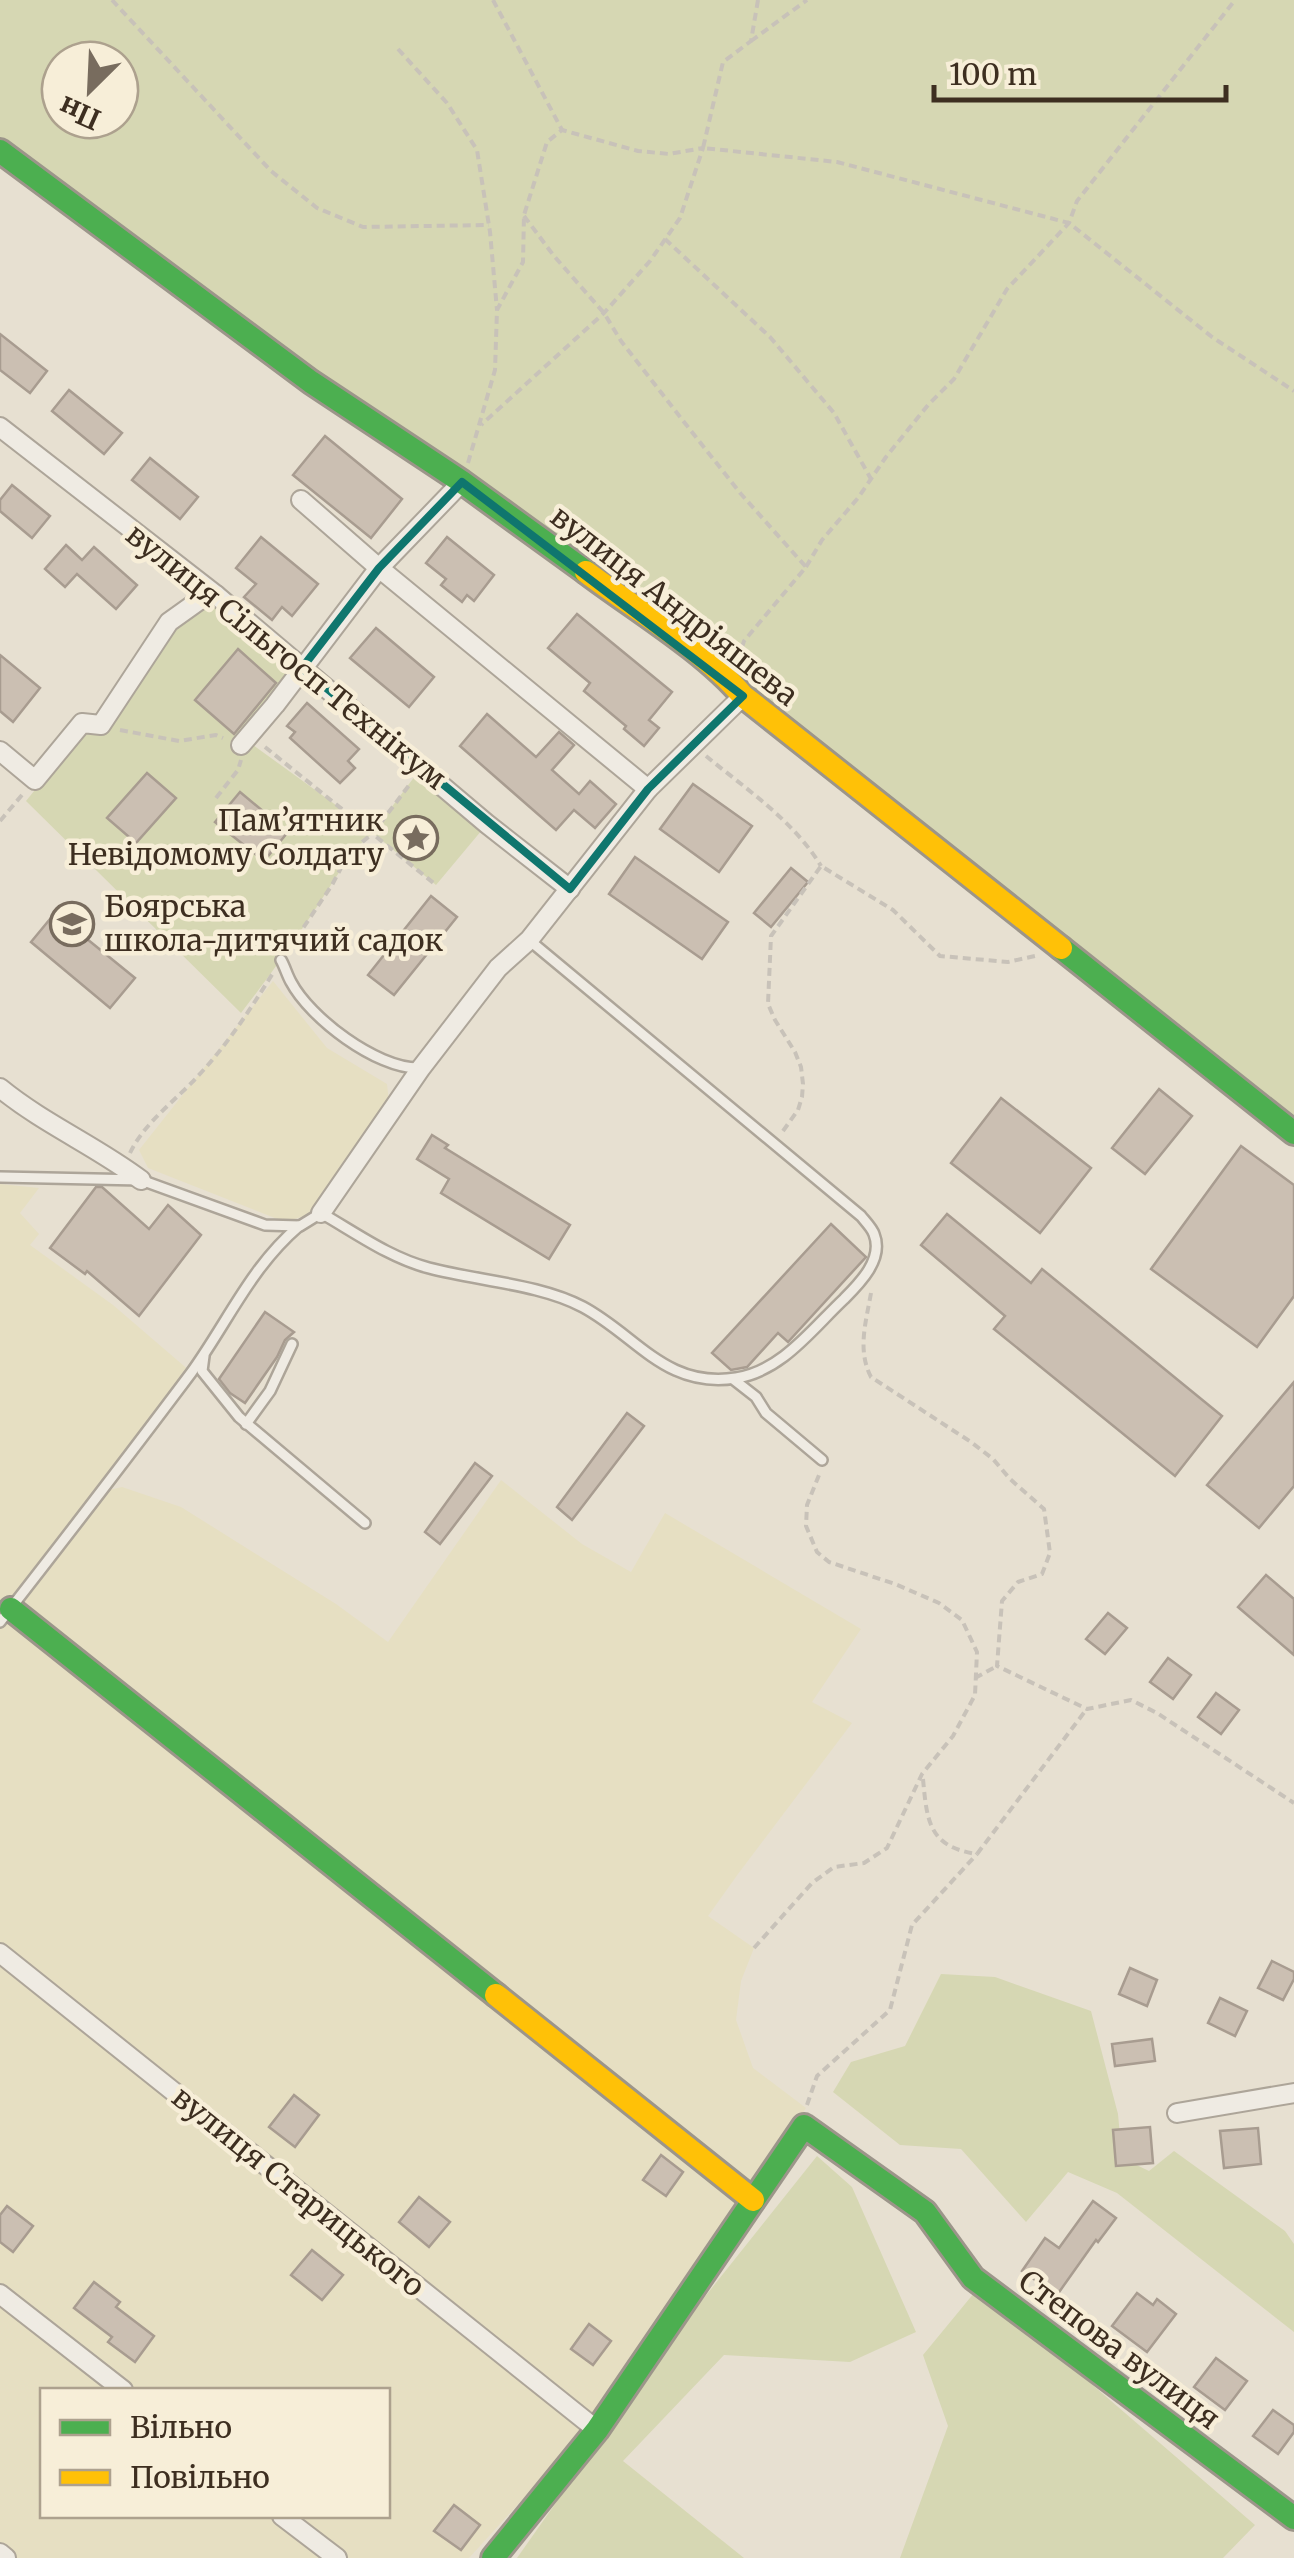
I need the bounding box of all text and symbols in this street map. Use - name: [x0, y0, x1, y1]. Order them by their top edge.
- north arrow: [40, 40, 140, 140]
- scale bar: [934, 40, 1226, 102]
- text: 100 m: [949, 55, 1037, 93]
- text: Пн: [53, 88, 106, 138]
- street label: вулиця Андріяшева: [543, 497, 806, 714]
- street label: вулиця Сільгосп Технікум: [119, 515, 455, 797]
- place label: Пам’ятник Невідомому Солдату: [68, 801, 385, 873]
- place icon: Пам’ятник Невідомому Солдату: [393, 815, 439, 861]
- place label: Боярська школа-дитячий садок: [104, 887, 443, 959]
- school or university icon: Боярська школа-дитячий садок: [49, 901, 95, 947]
- street label: вулиця Старицького: [165, 2078, 433, 2305]
- street label: Степова вулиця: [1012, 2261, 1228, 2437]
- legend: [40, 2388, 390, 2518]
- text: Вільно: [130, 2408, 232, 2446]
- text: Повільно: [130, 2458, 270, 2496]

